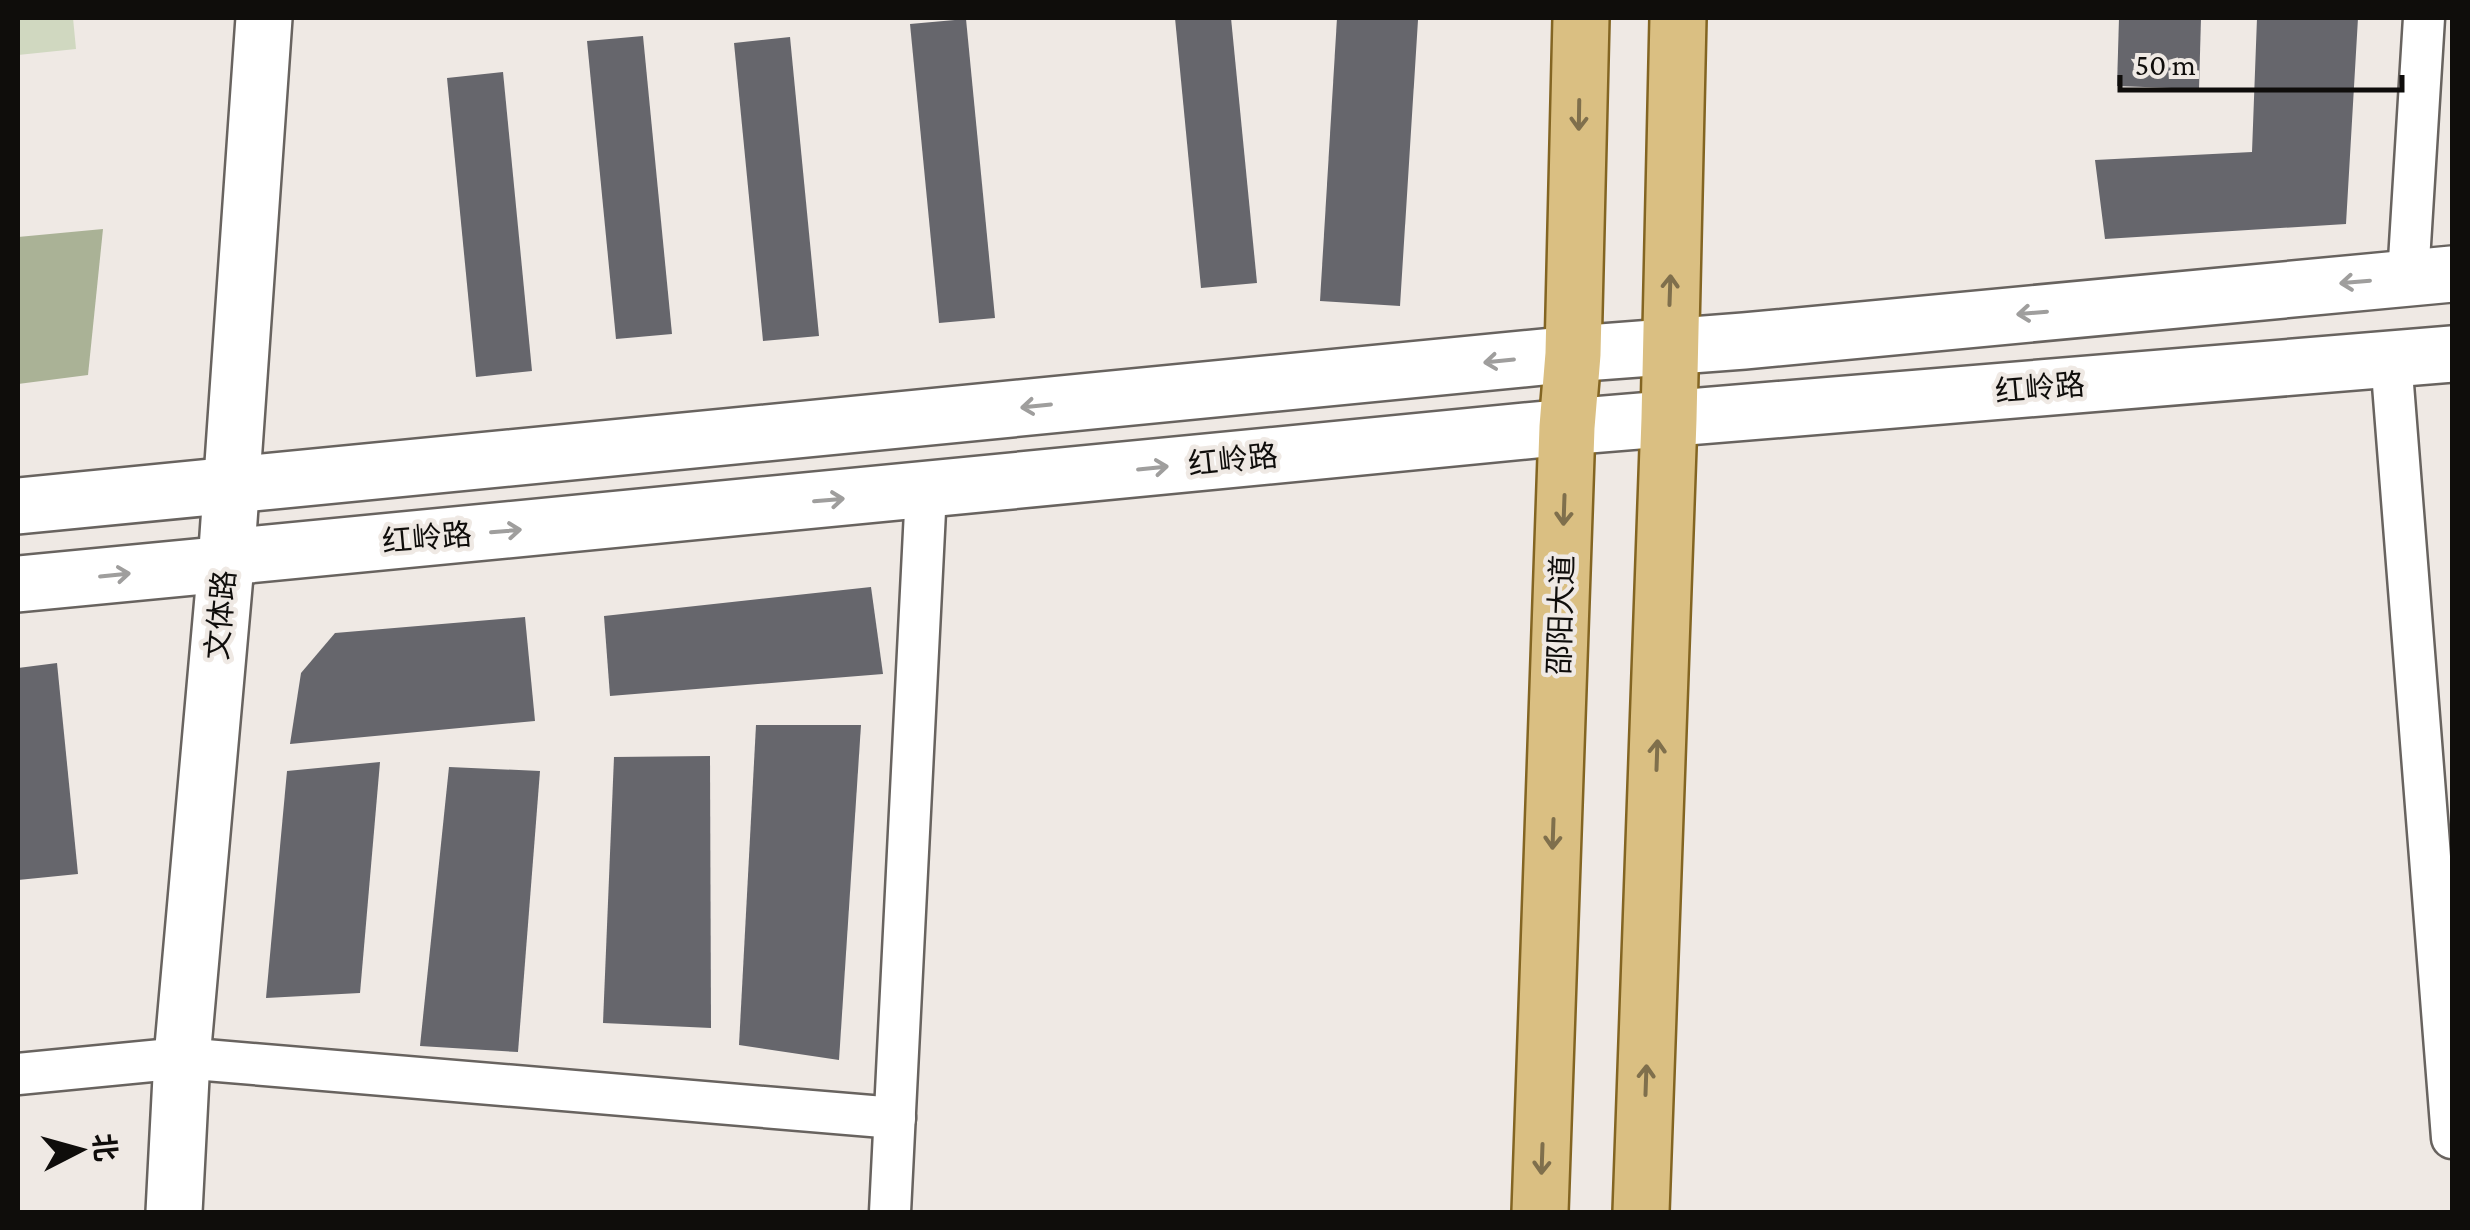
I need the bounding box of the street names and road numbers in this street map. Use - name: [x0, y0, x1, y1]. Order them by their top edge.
- street label: 红岭路: [1994, 367, 2086, 408]
- street label: 红岭路: [1186, 438, 1279, 481]
- street label: 红岭路: [381, 517, 473, 558]
- street label: 邵阳大道: [1542, 554, 1579, 676]
- street label: 文体路: [200, 569, 241, 661]

